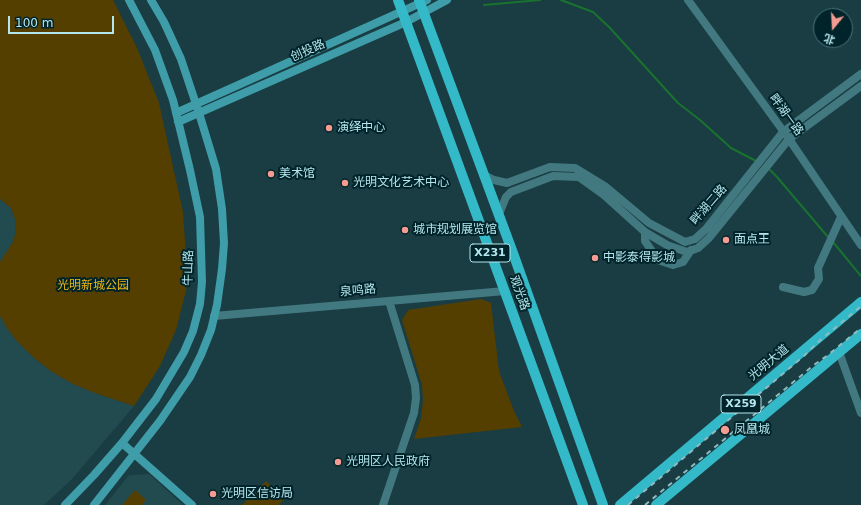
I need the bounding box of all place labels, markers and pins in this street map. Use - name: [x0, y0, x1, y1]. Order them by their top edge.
- place label: 演绎中心: [337, 121, 385, 135]
- marker: 演绎中心: [324, 123, 334, 133]
- place label: 美术馆: [279, 167, 315, 181]
- marker: 美术馆: [266, 169, 276, 179]
- place label: 光明文化艺术中心: [353, 176, 449, 190]
- marker: 光明文化艺术中心: [340, 178, 350, 188]
- place label: 城市规划展览馆: [413, 223, 497, 237]
- marker: 城市规划展览馆: [400, 225, 410, 235]
- place label: 面点王: [734, 233, 770, 247]
- marker: 面点王: [721, 235, 731, 245]
- place label: 中影泰得影城: [603, 251, 675, 265]
- marker: 中影泰得影城: [590, 253, 600, 263]
- place label: 凤凰城: [734, 423, 770, 437]
- marker: 凤凰城: [719, 424, 731, 436]
- place label: 光明区人民政府: [346, 455, 430, 469]
- marker: 光明区人民政府: [333, 457, 343, 467]
- place label: 光明区信访局: [221, 487, 293, 501]
- marker: 光明区信访局: [208, 489, 218, 499]

